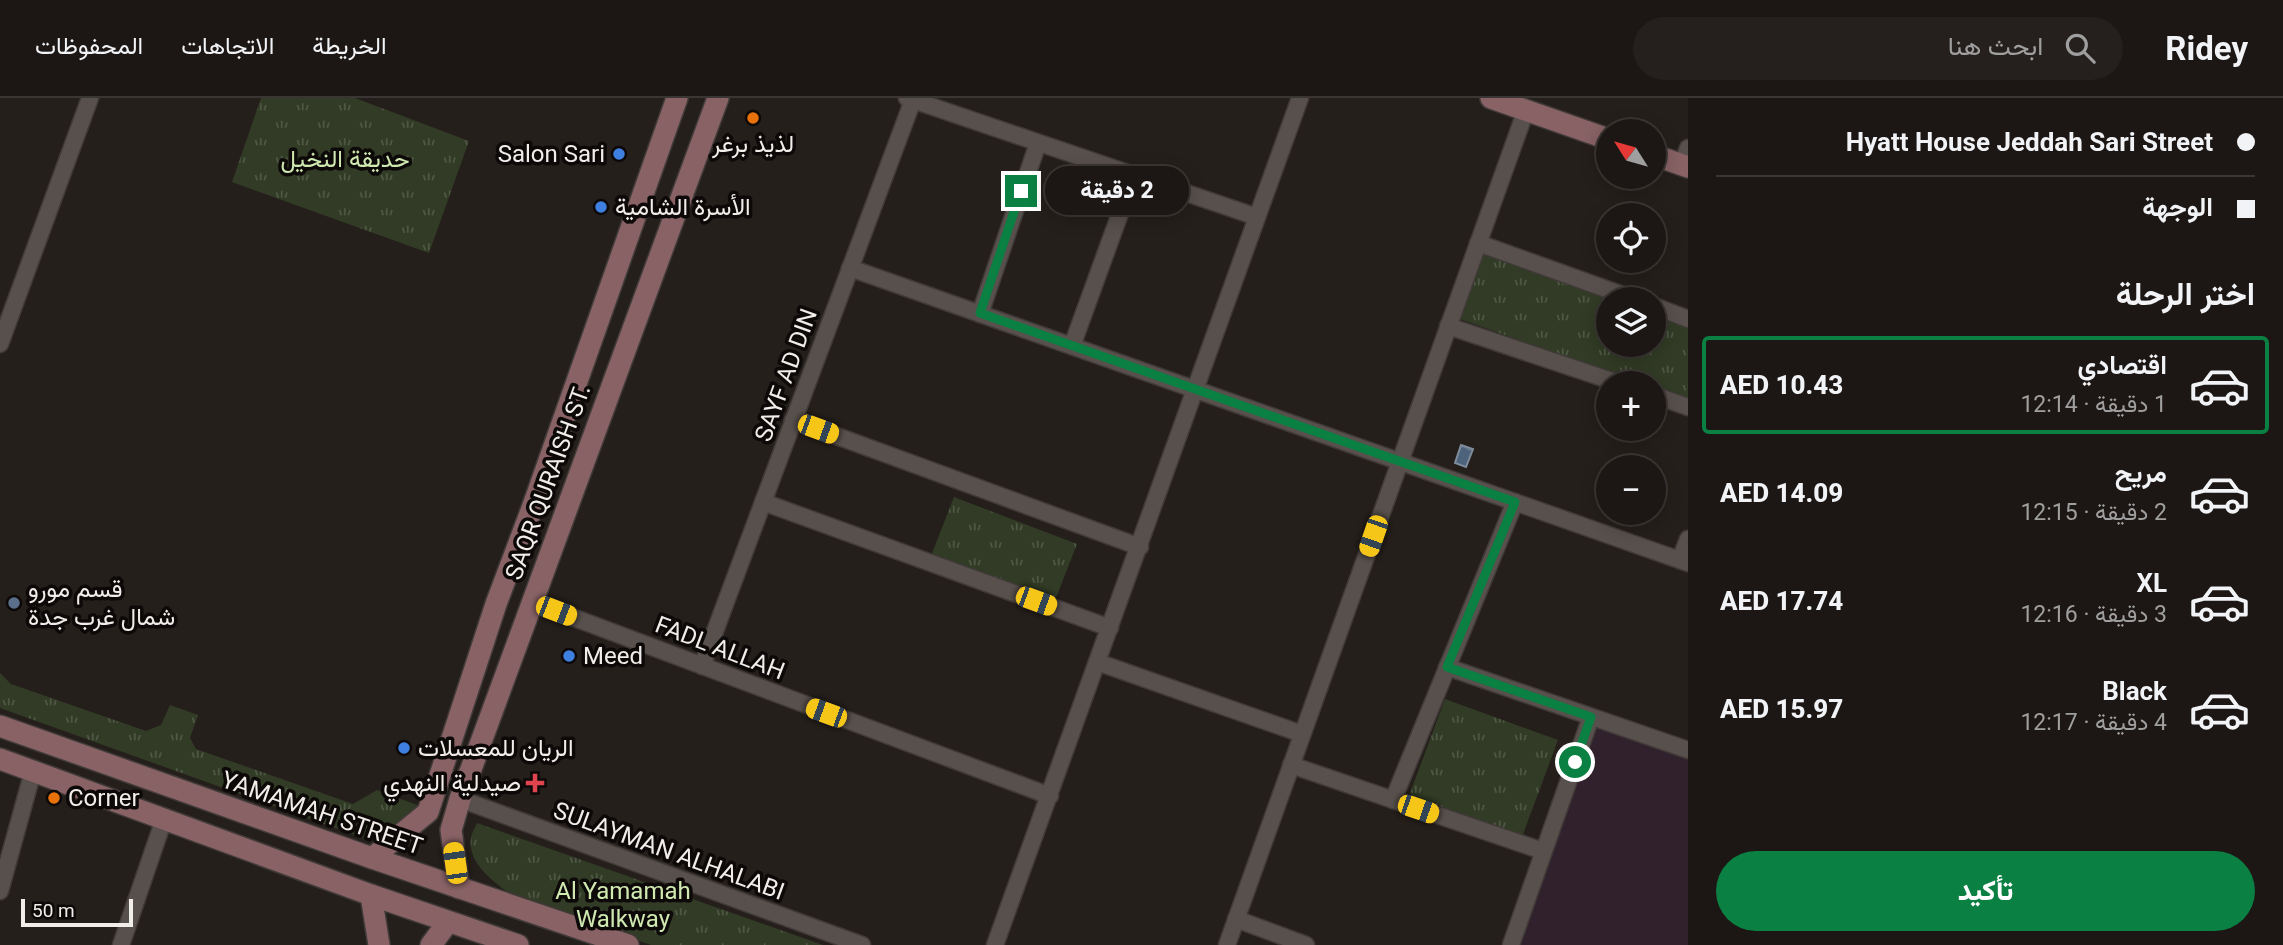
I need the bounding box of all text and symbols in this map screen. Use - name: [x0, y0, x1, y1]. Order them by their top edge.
- search box: [1633, 17, 2123, 80]
- icon: search: [2061, 29, 2099, 67]
- text: Ridey: [2165, 29, 2248, 68]
- text: ابحث هنا: [1948, 31, 2043, 61]
- text: المحفوظات: [35, 32, 143, 60]
- text: الاتجاهات: [181, 32, 274, 60]
- text: الخريطة: [312, 32, 387, 60]
- marker: لذيذ برغر: [745, 110, 761, 126]
- north arrow: [1596, 119, 1666, 189]
- map controls: [1596, 119, 1666, 525]
- text: Hyatt House Jeddah Sari Street: [1846, 127, 2213, 157]
- place label: لذيذ برغر: [711, 130, 794, 159]
- place label: Salon Sari: [498, 140, 605, 168]
- park label: حديقة النخيل: [280, 145, 410, 173]
- marker: Salon Sari: [611, 146, 627, 162]
- callout: 2 دقيقة: [1046, 166, 1189, 216]
- route end: [1005, 175, 1037, 207]
- text: 2 دقيقة: [1080, 177, 1154, 204]
- text: الوجهة: [2142, 192, 2213, 222]
- place label: الأسرة الشامية: [615, 193, 751, 222]
- marker: الأسرة الشامية: [593, 199, 609, 215]
- button: locate: [1596, 203, 1666, 273]
- text: اختر الرحلة: [2116, 275, 2255, 313]
- button: layers: [1596, 287, 1666, 357]
- street label: SAYF AD DIN: [749, 305, 823, 445]
- text: اقتصادي: [2078, 350, 2167, 380]
- icon: car: [2188, 354, 2251, 417]
- text: AED 10.43: [1720, 370, 1843, 400]
- button: +: [1596, 371, 1666, 441]
- street label: SAQR QURAISH ST.: [500, 381, 596, 583]
- text: 1 دقيقة · 12:14: [2020, 391, 2167, 418]
- car: [795, 412, 842, 446]
- button: −: [1596, 455, 1666, 525]
- text: مريح: [2115, 458, 2167, 488]
- icon: car: [2188, 462, 2251, 525]
- text: AED 14.09: [1720, 478, 1843, 508]
- text: 2 دقيقة · 12:15: [2020, 499, 2167, 526]
- car: [1357, 513, 1390, 559]
- text: XL: [2136, 568, 2167, 598]
- icon: car: [2188, 570, 2251, 633]
- place label: قسم مورو شمال غرب جدة: [28, 575, 175, 632]
- car: [1013, 584, 1060, 618]
- text: AED 17.74: [1720, 586, 1843, 616]
- car: [533, 594, 580, 628]
- marker: قسم مورو شمال غرب جدة: [6, 595, 22, 611]
- text: 3 دقيقة · 12:16: [2020, 601, 2167, 628]
- street label: FADL ALLAH: [651, 611, 789, 685]
- place label: Meed: [583, 642, 643, 670]
- marker: Meed: [561, 648, 577, 664]
- text: Black: [2102, 676, 2167, 706]
- icon: car: [2188, 678, 2251, 741]
- text: AED 15.97: [1720, 694, 1843, 724]
- car: [803, 696, 850, 730]
- text: 4 دقيقة · 12:17: [2020, 709, 2167, 736]
- place label: الريان للمعسلات: [418, 734, 573, 763]
- marker: الريان للمعسلات: [396, 740, 412, 756]
- route start: [1559, 746, 1591, 778]
- street label: YAMAMAH STREET: [218, 765, 426, 861]
- place label: صيدلية النهدي: [383, 769, 521, 802]
- marker: صيدلية النهدي: [527, 775, 543, 791]
- place label: Corner: [68, 784, 140, 812]
- marker: Corner: [46, 790, 62, 806]
- car: [1395, 792, 1442, 826]
- street label: SULAYMAN ALHALABI: [550, 796, 788, 906]
- car: [442, 841, 469, 885]
- button: تأكيد: [1716, 851, 2255, 931]
- park label: Al Yamamah Walkway: [555, 877, 691, 933]
- scale bar: [21, 896, 133, 928]
- text: 50 m: [32, 899, 75, 922]

